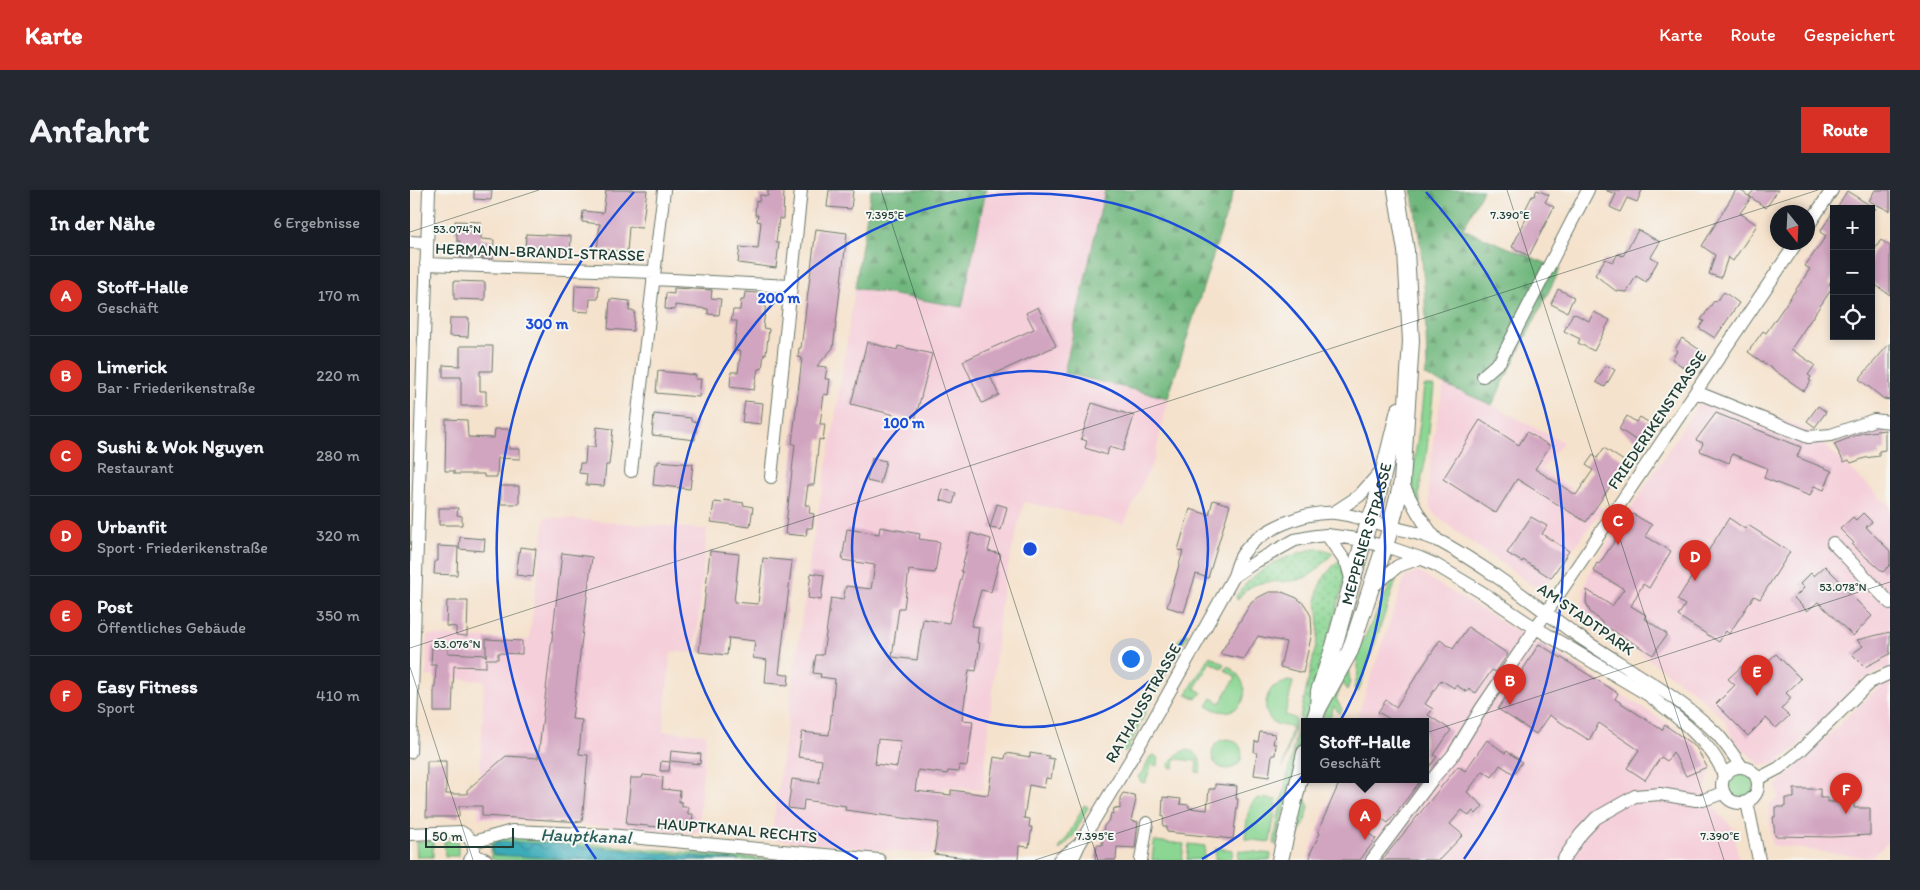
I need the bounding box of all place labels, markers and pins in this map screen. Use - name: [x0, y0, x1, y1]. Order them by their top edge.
- pin: C: [1602, 504, 1634, 545]
- centre of rings: [1021, 540, 1039, 558]
- pin: D: [1679, 540, 1711, 581]
- pin: E: [1741, 655, 1773, 696]
- pin: B: [1494, 664, 1526, 705]
- pin: F: [1830, 773, 1862, 814]
- pin: A: [1349, 799, 1381, 840]

